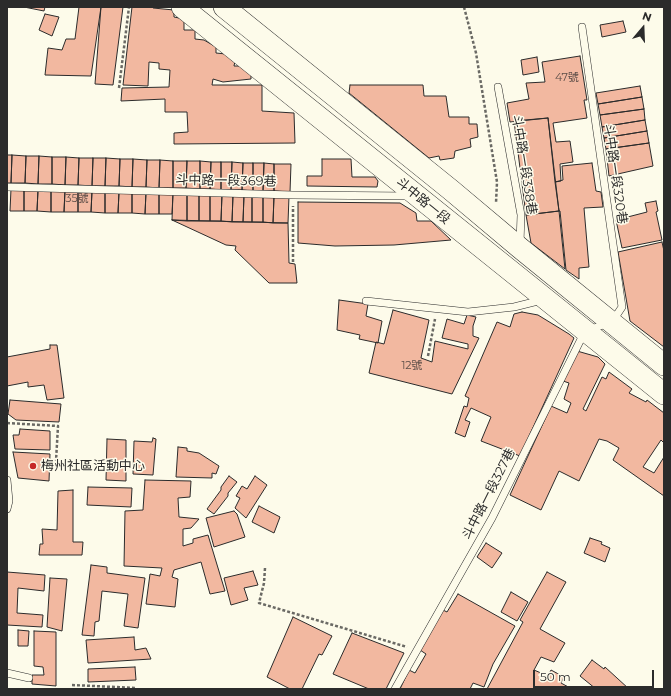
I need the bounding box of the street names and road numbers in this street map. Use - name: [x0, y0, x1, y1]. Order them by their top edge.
- street label: 斗中路一段338巷: [508, 114, 540, 216]
- street label: 斗中路一段320巷: [600, 123, 630, 225]
- street label: 斗中路一段369巷: [175, 172, 277, 190]
- street label: 斗中路一段: [393, 174, 453, 228]
- street label: 斗中路一段327巷: [459, 446, 519, 542]

